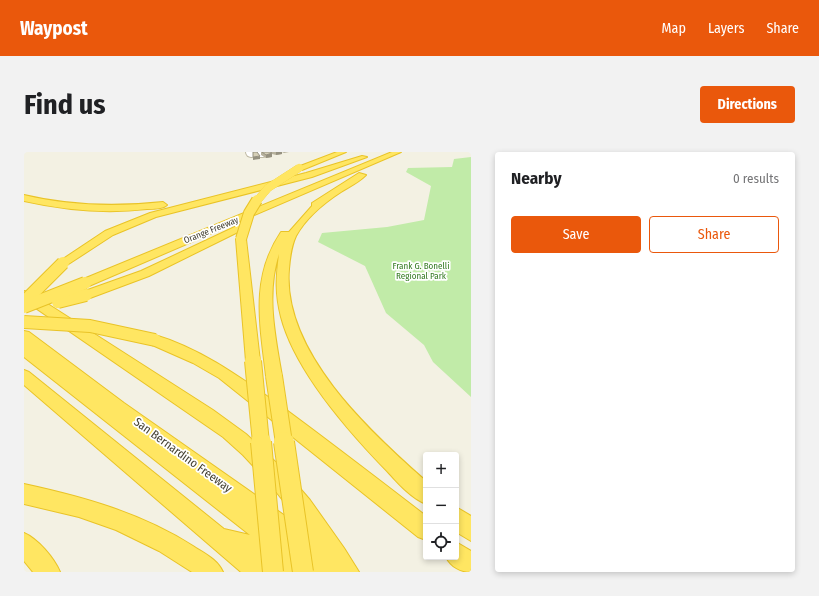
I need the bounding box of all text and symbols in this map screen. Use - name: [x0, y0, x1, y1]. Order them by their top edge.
- text: Waypost: [20, 17, 88, 40]
- text: Map: [662, 20, 686, 37]
- text: Layers: [708, 20, 744, 37]
- text: Share: [766, 20, 799, 37]
- button: Directions: [700, 86, 795, 123]
- text: Find us: [24, 88, 106, 121]
- text: Nearby: [511, 168, 562, 189]
- text: 0 results: [733, 171, 779, 186]
- street label: Orange Freeway: [182, 215, 240, 245]
- button: Save: [511, 216, 641, 253]
- button: Share: [649, 216, 779, 253]
- park label: Frank G. Bonelli Regional Park: [393, 261, 450, 281]
- street label: San Bernardino Freeway: [131, 415, 235, 496]
- map controls: [423, 452, 459, 560]
- button: +: [423, 452, 459, 488]
- button: −: [423, 488, 459, 524]
- button: locate: [423, 524, 459, 560]

